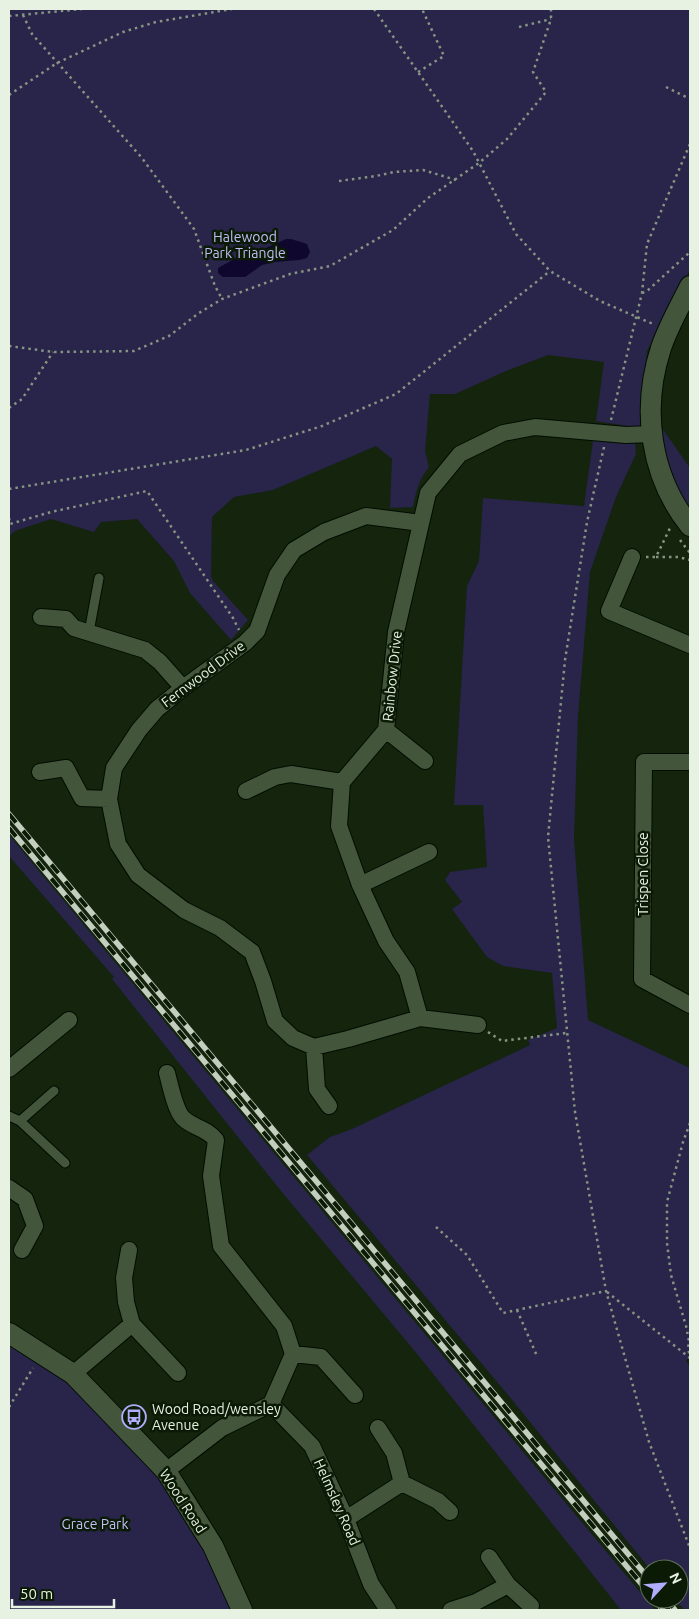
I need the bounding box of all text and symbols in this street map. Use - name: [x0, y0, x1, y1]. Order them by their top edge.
- park label: Halewood Park Triangle: [204, 229, 286, 261]
- street label: Rainbow Drive: [379, 630, 405, 722]
- street label: Fernwood Drive: [158, 637, 248, 711]
- street label: Trispen Close: [635, 832, 651, 916]
- place label: Wood Road/wensley Avenue: [152, 1401, 281, 1433]
- bus stop icon: Wood Road/wensley Avenue: [121, 1404, 147, 1430]
- street label: Helmsley Road: [311, 1456, 363, 1548]
- street label: Wood Road: [156, 1466, 210, 1536]
- park label: Grace Park: [62, 1516, 129, 1532]
- north arrow: [639, 1559, 689, 1609]
- text: N: [666, 1570, 685, 1587]
- scale bar: [12, 1576, 115, 1608]
- text: 50 m: [20, 1585, 53, 1602]

